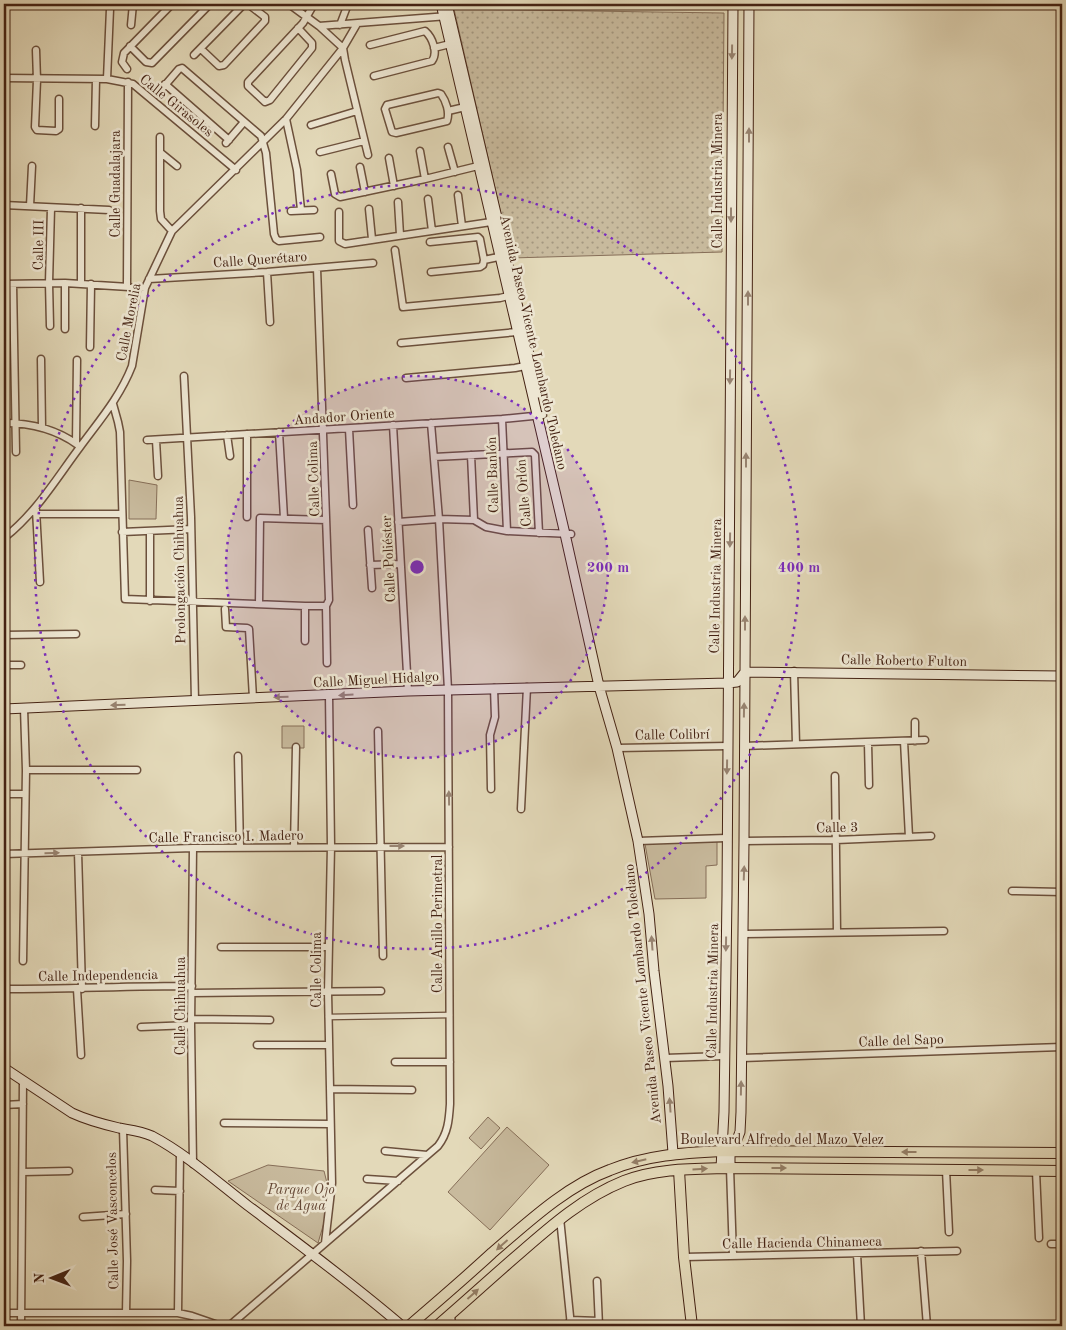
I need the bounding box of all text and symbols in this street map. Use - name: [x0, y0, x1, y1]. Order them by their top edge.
- one-way arrow: [728, 45, 736, 61]
- street label: Calle Girasoles: [137, 72, 216, 140]
- street label: Calle Industria Minera: [711, 113, 725, 249]
- one-way arrow: [745, 127, 753, 143]
- street label: Calle Guadalajara: [109, 130, 123, 238]
- one-way arrow: [727, 207, 735, 223]
- street label: Avenida Paseo Vicente Lombardo Toledano: [497, 213, 569, 471]
- street label: Calle III: [32, 220, 46, 271]
- street label: Calle Querétaro: [212, 250, 308, 270]
- street label: Calle Morelia: [115, 282, 143, 363]
- one-way arrow: [744, 290, 752, 306]
- one-way arrow: [726, 370, 734, 386]
- street label: Andador Oriente: [293, 406, 395, 428]
- street label: Calle Banlón: [485, 436, 501, 514]
- street label: Calle Colima: [306, 441, 322, 517]
- one-way arrow: [742, 452, 750, 468]
- street label: Calle Orlón: [514, 458, 534, 527]
- street label: Prolongación Chihuahua: [172, 496, 188, 644]
- street label: Calle Poliéster: [380, 515, 398, 603]
- street label: Calle Industria Minera: [708, 518, 724, 654]
- one-way arrow: [726, 532, 734, 548]
- centre of rings: [408, 558, 426, 576]
- text: 200 m: [587, 561, 629, 576]
- text: 400 m: [778, 561, 820, 576]
- one-way arrow: [741, 615, 749, 631]
- street label: Calle Roberto Fulton: [841, 653, 968, 669]
- street label: Calle Miguel Hidalgo: [313, 670, 439, 690]
- one-way arrow: [338, 691, 354, 699]
- one-way arrow: [272, 693, 288, 701]
- one-way arrow: [110, 701, 126, 709]
- one-way arrow: [741, 702, 749, 718]
- street label: Calle Colibrí: [635, 727, 710, 743]
- one-way arrow: [723, 759, 731, 775]
- one-way arrow: [445, 790, 453, 806]
- street label: Calle 3: [816, 821, 858, 835]
- street label: Calle Francisco I. Madero: [148, 829, 304, 845]
- one-way arrow: [389, 842, 405, 850]
- one-way arrow: [45, 849, 61, 857]
- street label: Calle Anillo Perimetral: [431, 855, 445, 993]
- street label: Avenida Paseo Vicente Lombardo Toledano: [622, 863, 664, 1125]
- one-way arrow: [740, 864, 748, 880]
- street label: Calle Industria Minera: [705, 923, 721, 1059]
- street label: Calle Colima: [310, 932, 324, 1008]
- one-way arrow: [647, 935, 655, 951]
- one-way arrow: [722, 936, 730, 952]
- street label: Calle Chihuahua: [174, 956, 188, 1056]
- street label: Calle Independencia: [38, 968, 158, 984]
- street label: Calle del Sapo: [858, 1033, 944, 1049]
- one-way arrow: [737, 1079, 745, 1095]
- one-way arrow: [665, 1096, 673, 1112]
- street label: Boulevard Alfredo del Mazo Velez: [680, 1133, 884, 1147]
- one-way arrow: [900, 1148, 916, 1156]
- street label: Calle José Vasconcelos: [105, 1152, 121, 1290]
- one-way arrow: [631, 1157, 646, 1165]
- one-way arrow: [771, 1164, 787, 1172]
- one-way arrow: [692, 1165, 708, 1173]
- one-way arrow: [968, 1166, 984, 1174]
- park label: Parque Ojo de Agua: [266, 1183, 335, 1214]
- street label: Calle Hacienda Chinameca: [722, 1235, 882, 1251]
- one-way arrow: [497, 1239, 509, 1251]
- north arrow: [28, 1252, 78, 1302]
- text: N: [33, 1272, 47, 1284]
- one-way arrow: [467, 1288, 480, 1299]

